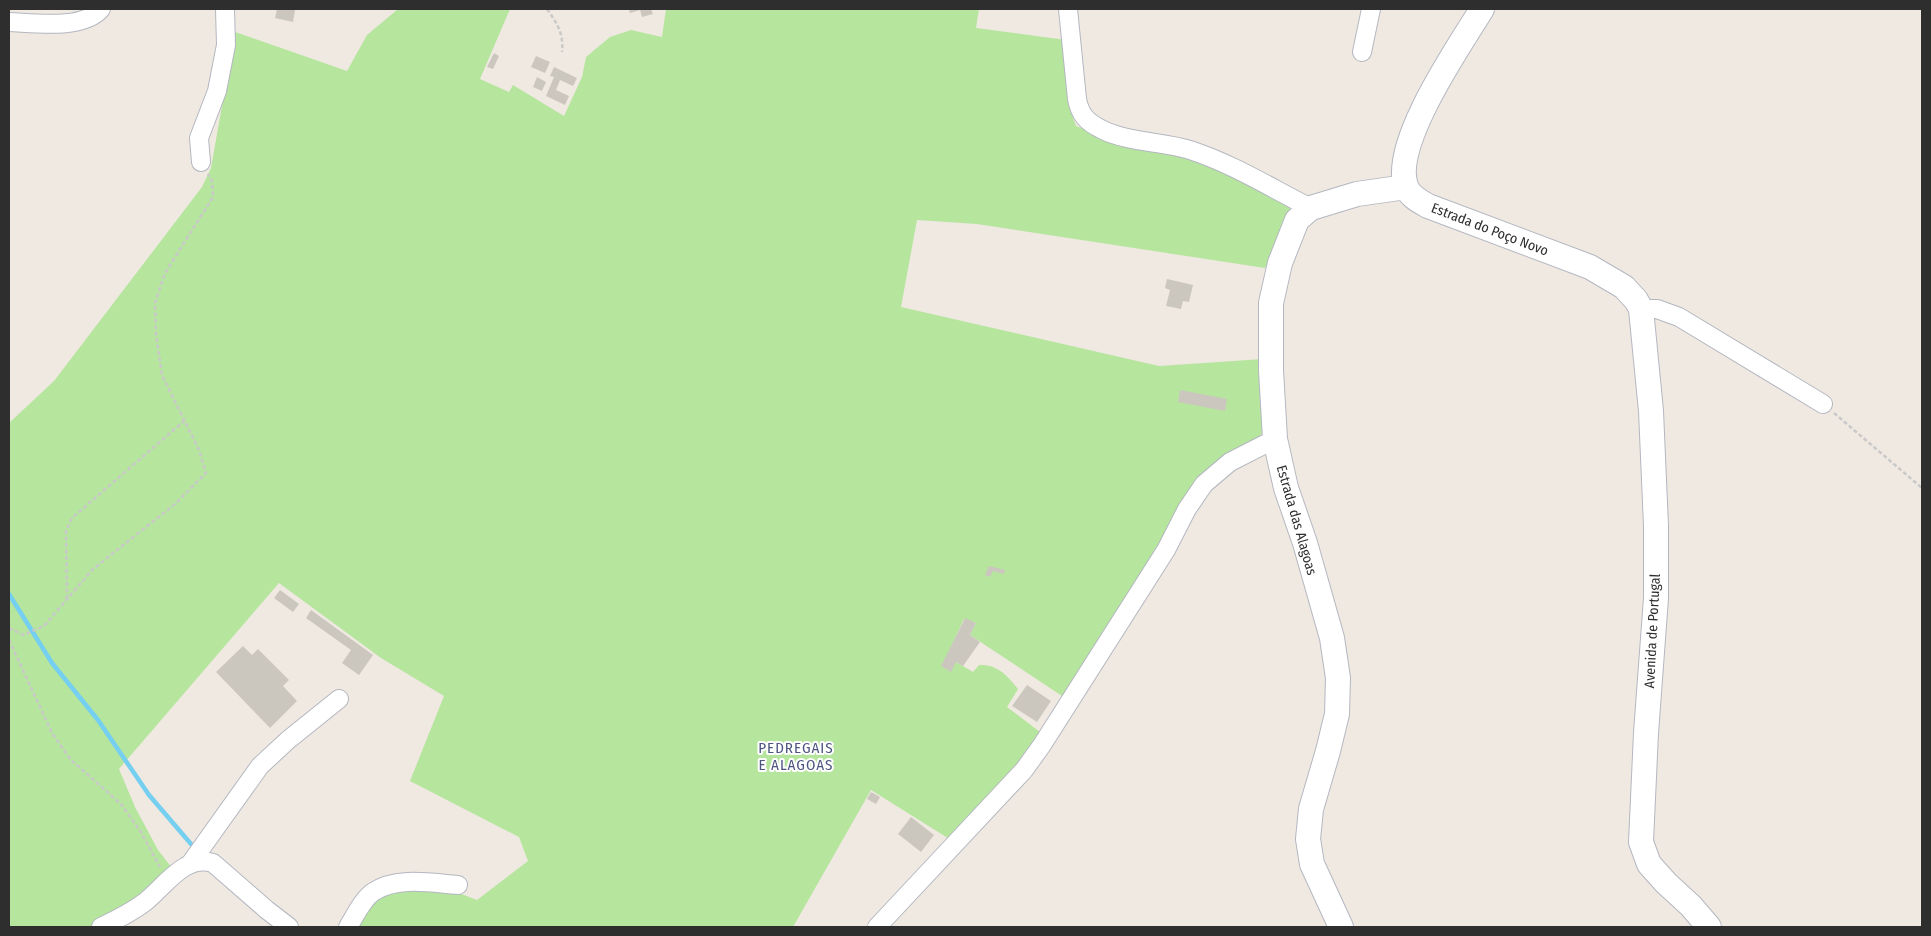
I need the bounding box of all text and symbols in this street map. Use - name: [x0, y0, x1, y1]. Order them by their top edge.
- street label: Estrada do Poço Novo: [1429, 199, 1551, 260]
- street label: Estrada das Alagoas: [1273, 463, 1320, 577]
- street label: Avenida de Portugal: [1641, 573, 1664, 689]
- district label: PEDREGAIS E ALAGOAS: [758, 739, 834, 774]

